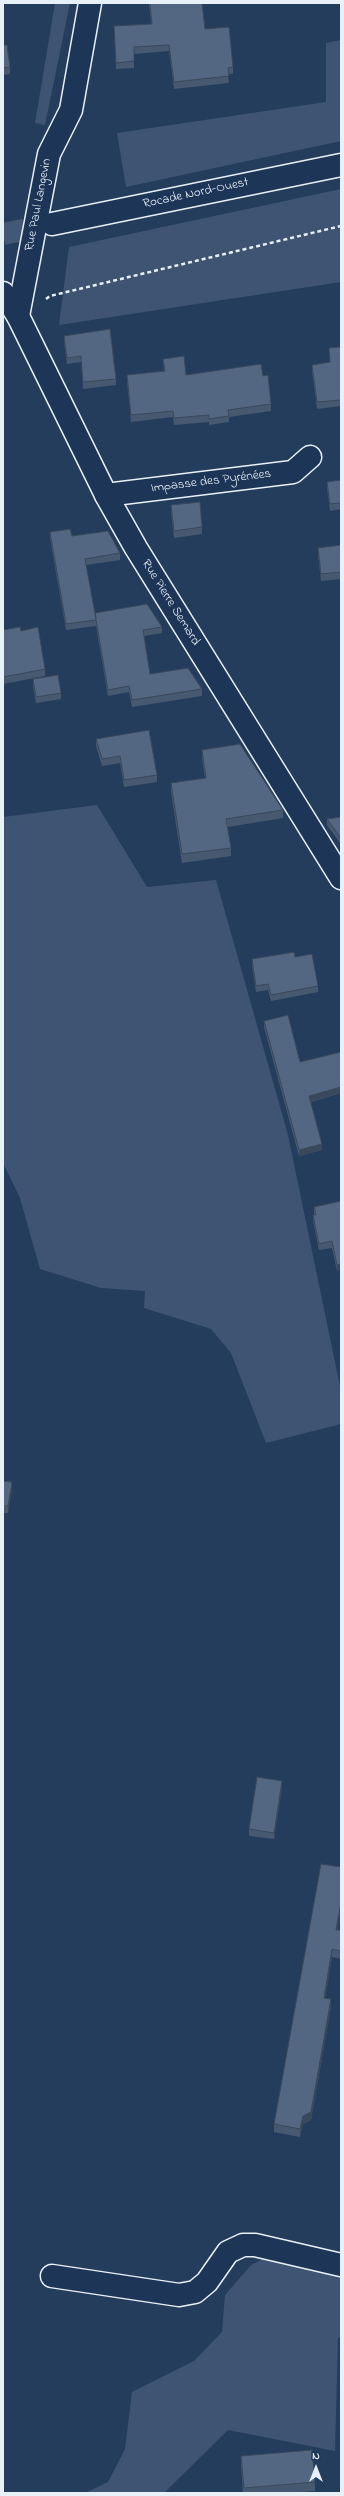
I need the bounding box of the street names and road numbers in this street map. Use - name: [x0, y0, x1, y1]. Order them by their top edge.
- street label: Rue Paul Langevin: [22, 157, 56, 253]
- street label: Rocade Nord-Ouest: [142, 175, 250, 213]
- street label: Impasse des Pyrénées: [150, 467, 272, 497]
- street label: Rue Pierre Semard: [137, 557, 203, 649]

